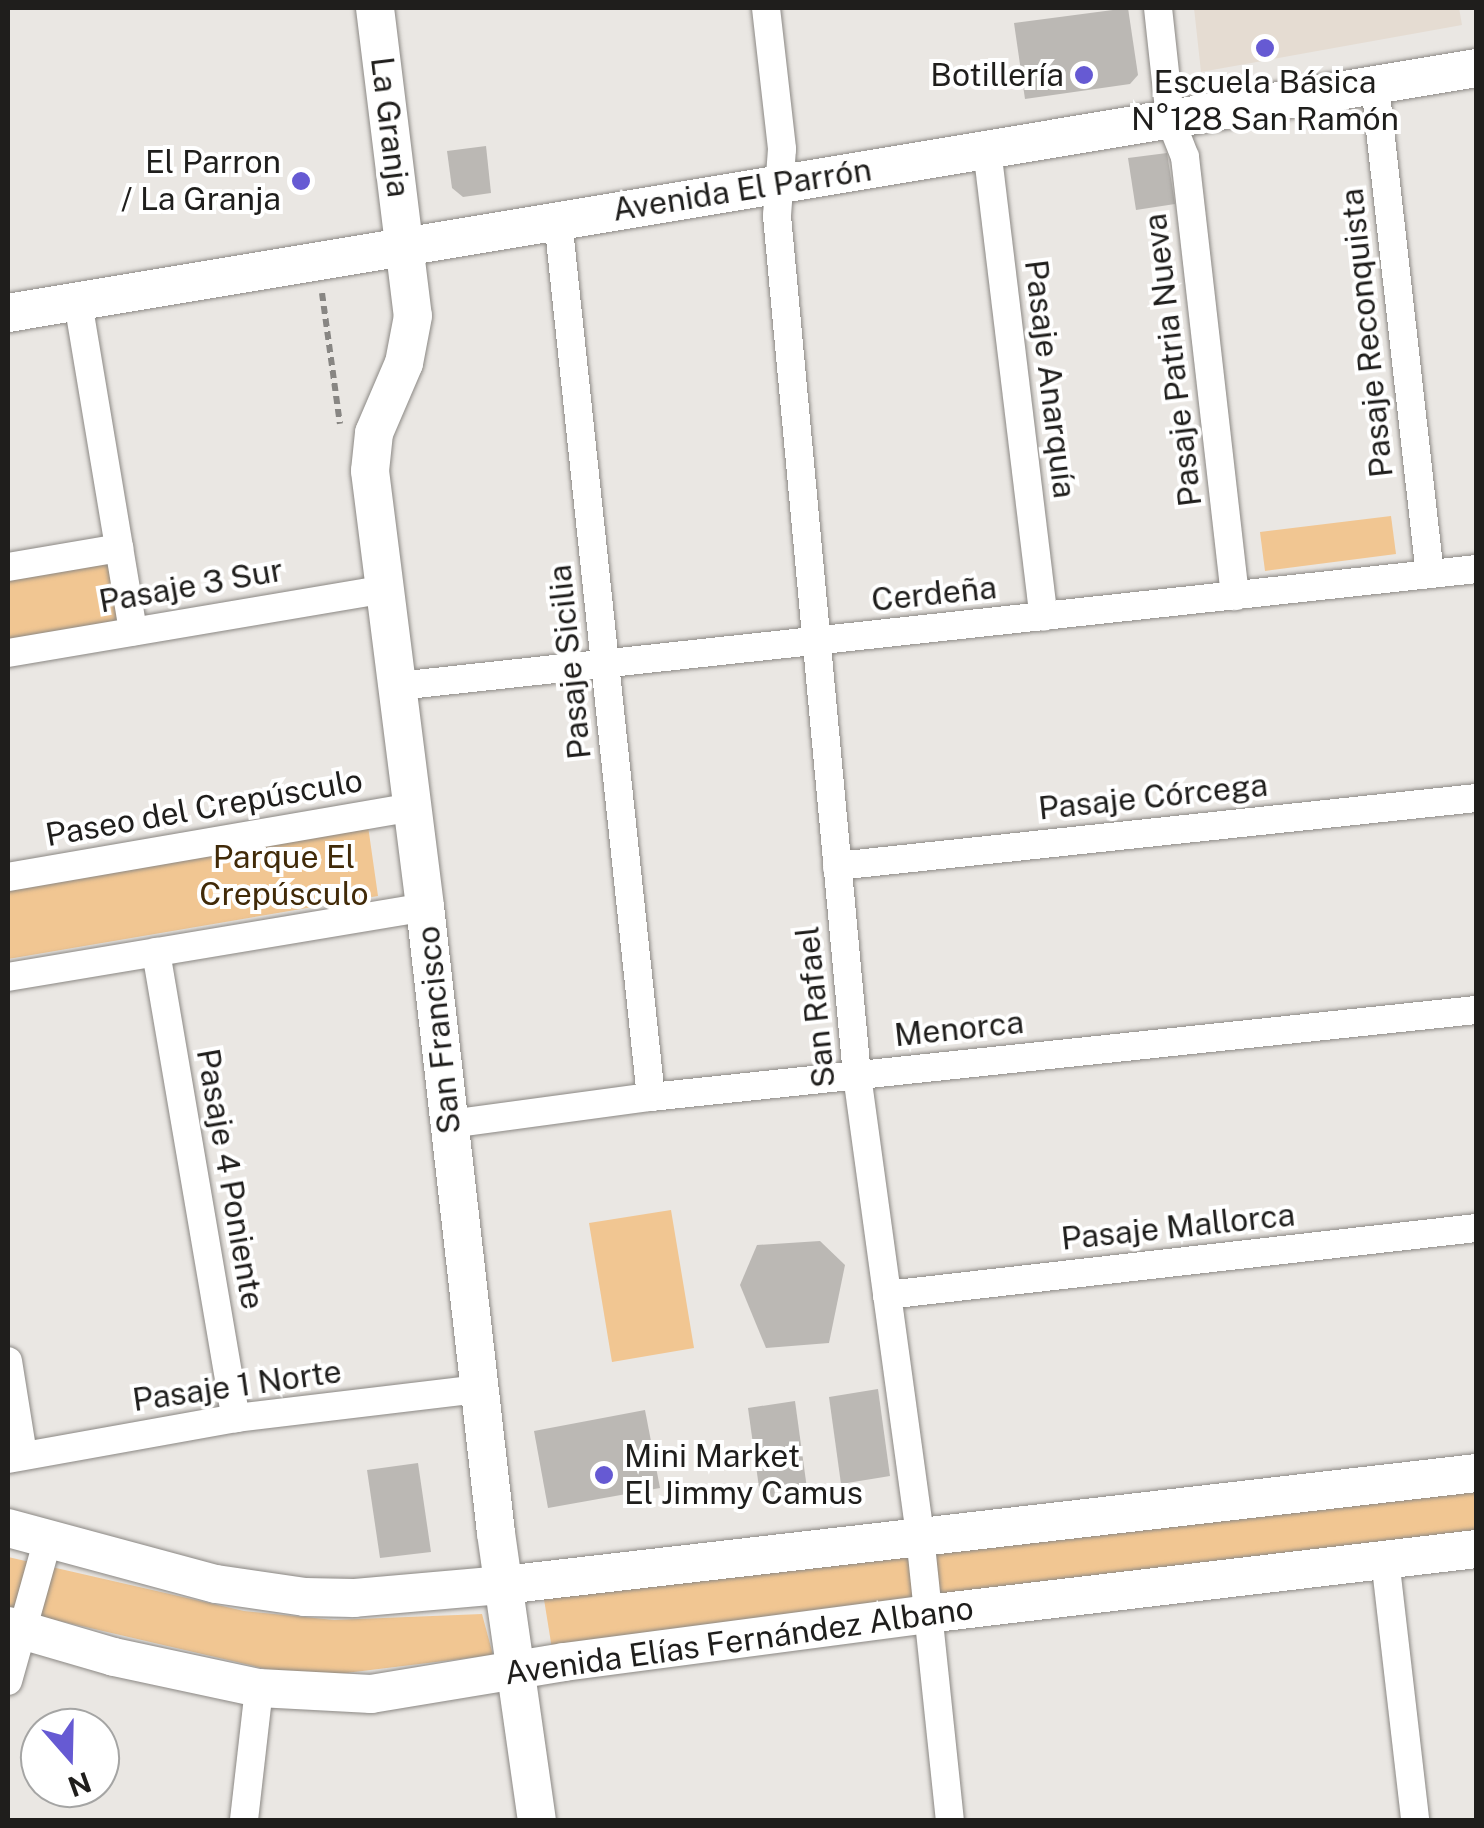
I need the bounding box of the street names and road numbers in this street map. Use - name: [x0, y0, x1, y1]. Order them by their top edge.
- street label: La Granja: [362, 55, 418, 199]
- street label: Avenida El Parrón: [610, 151, 874, 229]
- street label: Pasaje Reconquista: [1333, 187, 1401, 479]
- street label: Pasaje Patria Nueva: [1136, 211, 1210, 509]
- street label: Pasaje Anarquía: [1016, 257, 1084, 501]
- street label: Pasaje 3 Sur: [96, 551, 286, 621]
- street label: Pasaje Sicilia: [541, 563, 599, 761]
- street label: Cerdeña: [869, 568, 999, 620]
- street label: Paseo del Crepúsculo: [42, 761, 366, 855]
- street label: Pasaje Córcega: [1036, 766, 1270, 828]
- street label: San Francisco: [409, 924, 469, 1136]
- street label: San Rafael: [788, 924, 844, 1090]
- street label: Menorca: [892, 1003, 1026, 1055]
- street label: Pasaje 4 Poniente: [188, 1045, 272, 1313]
- street label: Pasaje Mallorca: [1059, 1196, 1297, 1258]
- street label: Pasaje 1 Norte: [130, 1352, 344, 1420]
- street label: Avenida Elías Fernández Albano: [502, 1589, 976, 1693]

